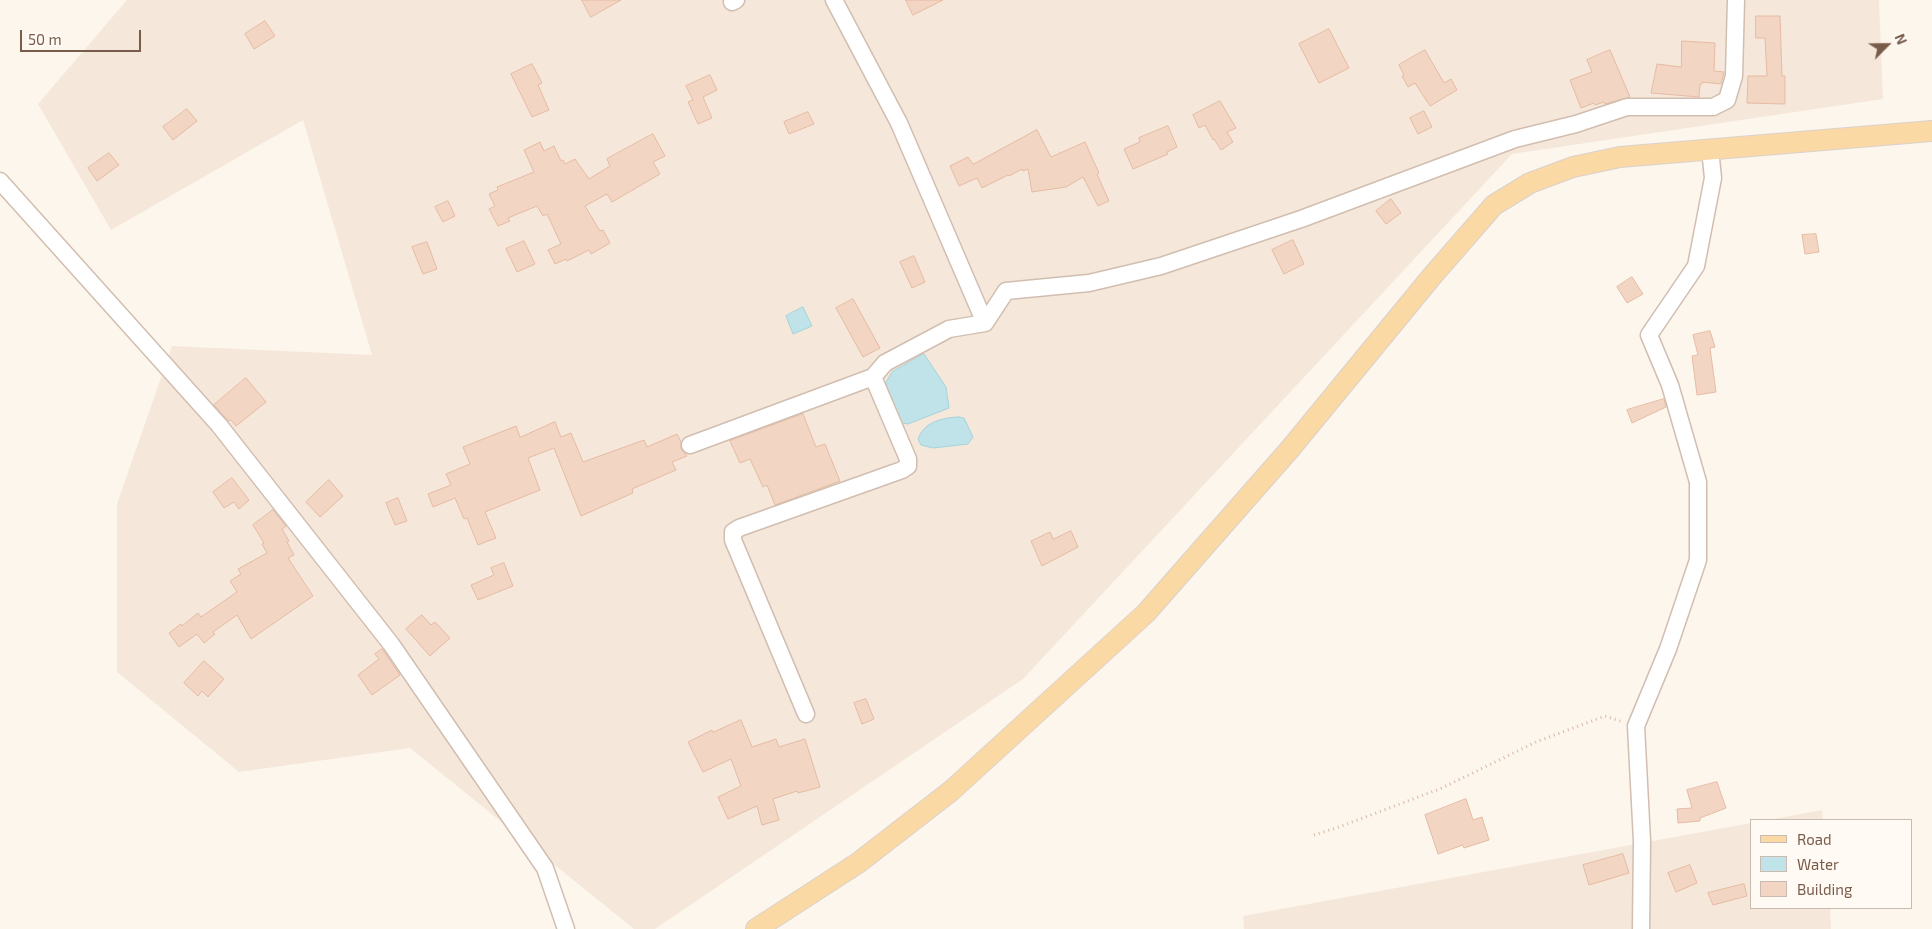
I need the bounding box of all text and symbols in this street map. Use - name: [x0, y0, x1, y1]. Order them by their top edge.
- scale bar: [22, 20, 144, 52]
- north arrow: [1862, 20, 1912, 70]
- text: 50 m: [28, 30, 62, 48]
- text: N: [1891, 31, 1911, 47]
- legend: [1750, 819, 1912, 909]
- text: Road: [1797, 830, 1832, 848]
- text: Water: [1797, 855, 1839, 873]
- text: Building: [1797, 880, 1852, 898]

